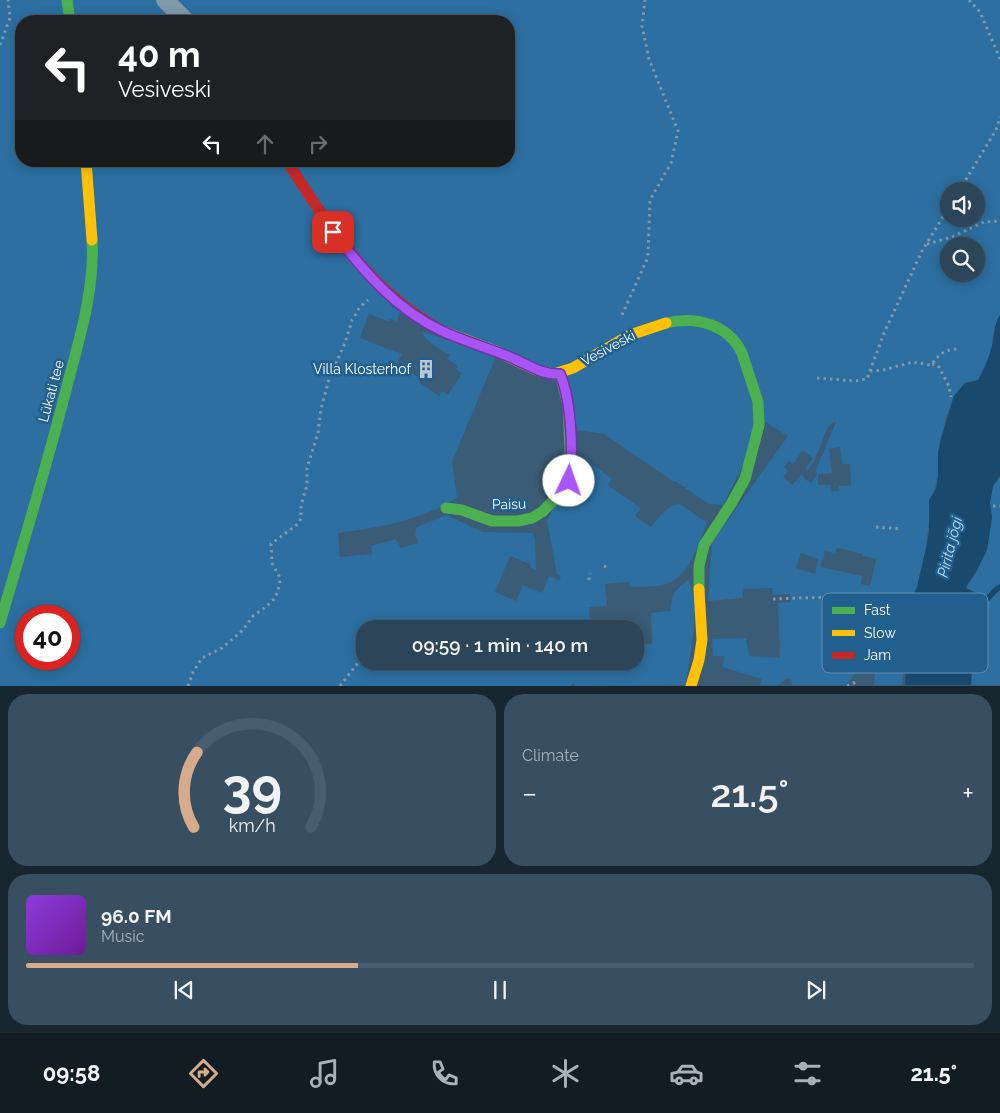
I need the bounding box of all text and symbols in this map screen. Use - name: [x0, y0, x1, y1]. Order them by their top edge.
- text: 40 m: [118, 34, 200, 75]
- icon: left: [35, 35, 100, 100]
- text: Vesiveski: [118, 76, 211, 102]
- icon: left: [198, 130, 226, 158]
- icon: ahead: [251, 130, 279, 158]
- icon: right: [304, 130, 332, 158]
- map controls: [940, 182, 985, 282]
- button: sound: [940, 182, 985, 227]
- pin: [312, 211, 354, 253]
- icon: arrive: [319, 218, 347, 246]
- button: search: [940, 237, 985, 282]
- street label: Vesiveski: [578, 327, 638, 369]
- street label: Lükati tee: [35, 358, 67, 424]
- building icon: Villa Klosterhof: [415, 358, 437, 380]
- place label: Villa Klosterhof: [313, 361, 412, 377]
- position arrow: [542, 454, 594, 506]
- street label: Paisu: [492, 496, 526, 512]
- water label: Pirita jõgi: [934, 514, 966, 579]
- legend: [822, 593, 988, 673]
- text: Fast: [864, 602, 891, 618]
- speed limit sign: 40: [15, 605, 80, 670]
- text: Slow: [864, 625, 896, 641]
- text: 09:59 · 1 min · 140 m: [412, 634, 588, 656]
- text: Jam: [864, 647, 891, 663]
- text: Climate: [522, 746, 579, 765]
- text: 39: [222, 757, 282, 818]
- text: 21.5°: [711, 771, 789, 816]
- text: −: [522, 777, 537, 810]
- text: +: [962, 777, 974, 810]
- text: km/h: [228, 815, 276, 836]
- text: 96.0 FM: [101, 905, 172, 927]
- text: Music: [101, 927, 145, 946]
- icon: previous: [170, 976, 198, 1004]
- icon: pause: [486, 976, 514, 1004]
- icon: next: [802, 976, 830, 1004]
- icon: directions: [186, 1056, 221, 1091]
- icon: music: [307, 1056, 342, 1091]
- icon: phone: [427, 1056, 462, 1091]
- icon: climate: [548, 1056, 583, 1091]
- icon: car: [669, 1056, 704, 1091]
- icon: filters: [790, 1056, 825, 1091]
- text: 09:58: [43, 1060, 100, 1086]
- text: 21.5°: [910, 1060, 957, 1086]

